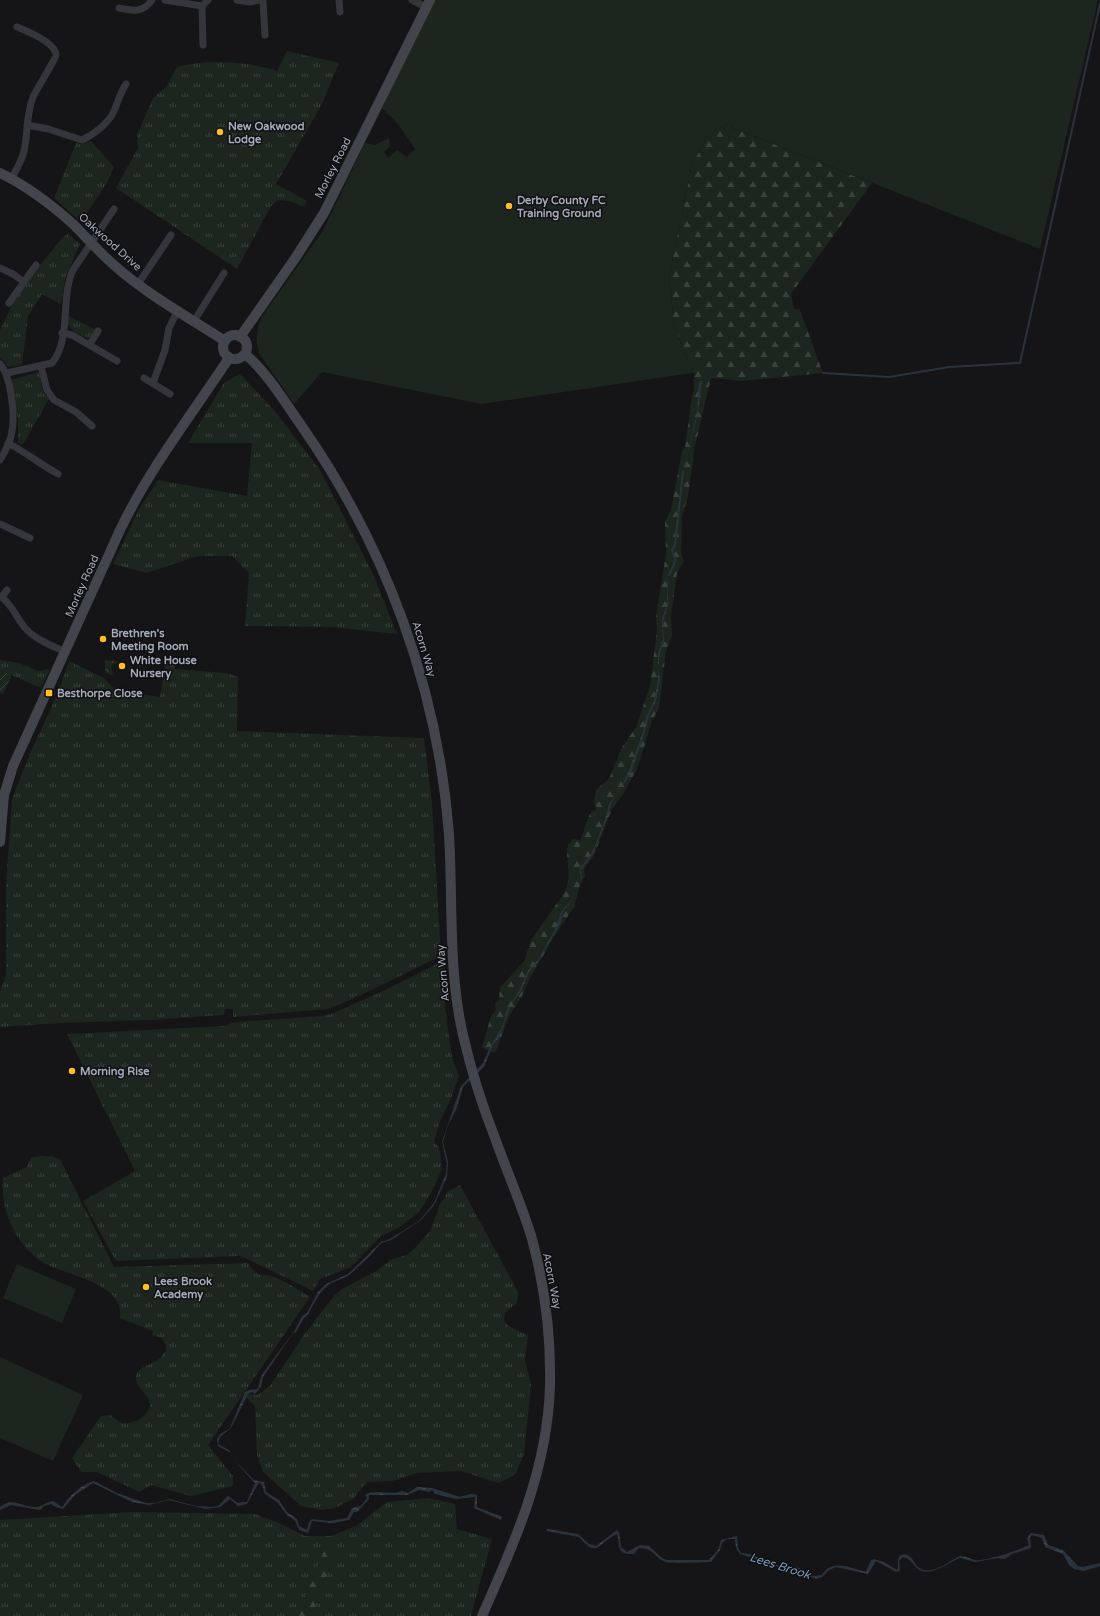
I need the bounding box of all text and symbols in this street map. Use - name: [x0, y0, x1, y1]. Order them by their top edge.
- place label: New Oakwood Lodge: [228, 120, 304, 147]
- marker: New Oakwood Lodge: [215, 127, 225, 137]
- street label: Morley Road: [312, 135, 354, 201]
- place label: Derby County FC Training Ground: [516, 194, 606, 221]
- marker: Derby County FC Training Ground: [504, 201, 514, 211]
- street label: Oakwood Drive: [76, 210, 144, 274]
- street label: Morley Road: [62, 553, 102, 619]
- street label: Acorn Way: [409, 620, 439, 678]
- place label: Brethren's Meeting Room: [111, 627, 189, 654]
- marker: Brethren's Meeting Room: [98, 634, 108, 644]
- place label: White House Nursery: [130, 654, 198, 681]
- marker: White House Nursery: [117, 661, 127, 671]
- place label: Besthorpe Close: [57, 687, 143, 701]
- marker: Besthorpe Close: [44, 688, 54, 698]
- street label: Acorn Way: [434, 944, 452, 1002]
- place label: Morning Rise: [80, 1065, 150, 1079]
- marker: Morning Rise: [67, 1066, 77, 1076]
- street label: Acorn Way: [540, 1252, 564, 1310]
- place label: Lees Brook Academy: [154, 1275, 212, 1302]
- marker: Lees Brook Academy: [141, 1282, 151, 1292]
- water label: Lees Brook: [748, 1550, 814, 1582]

